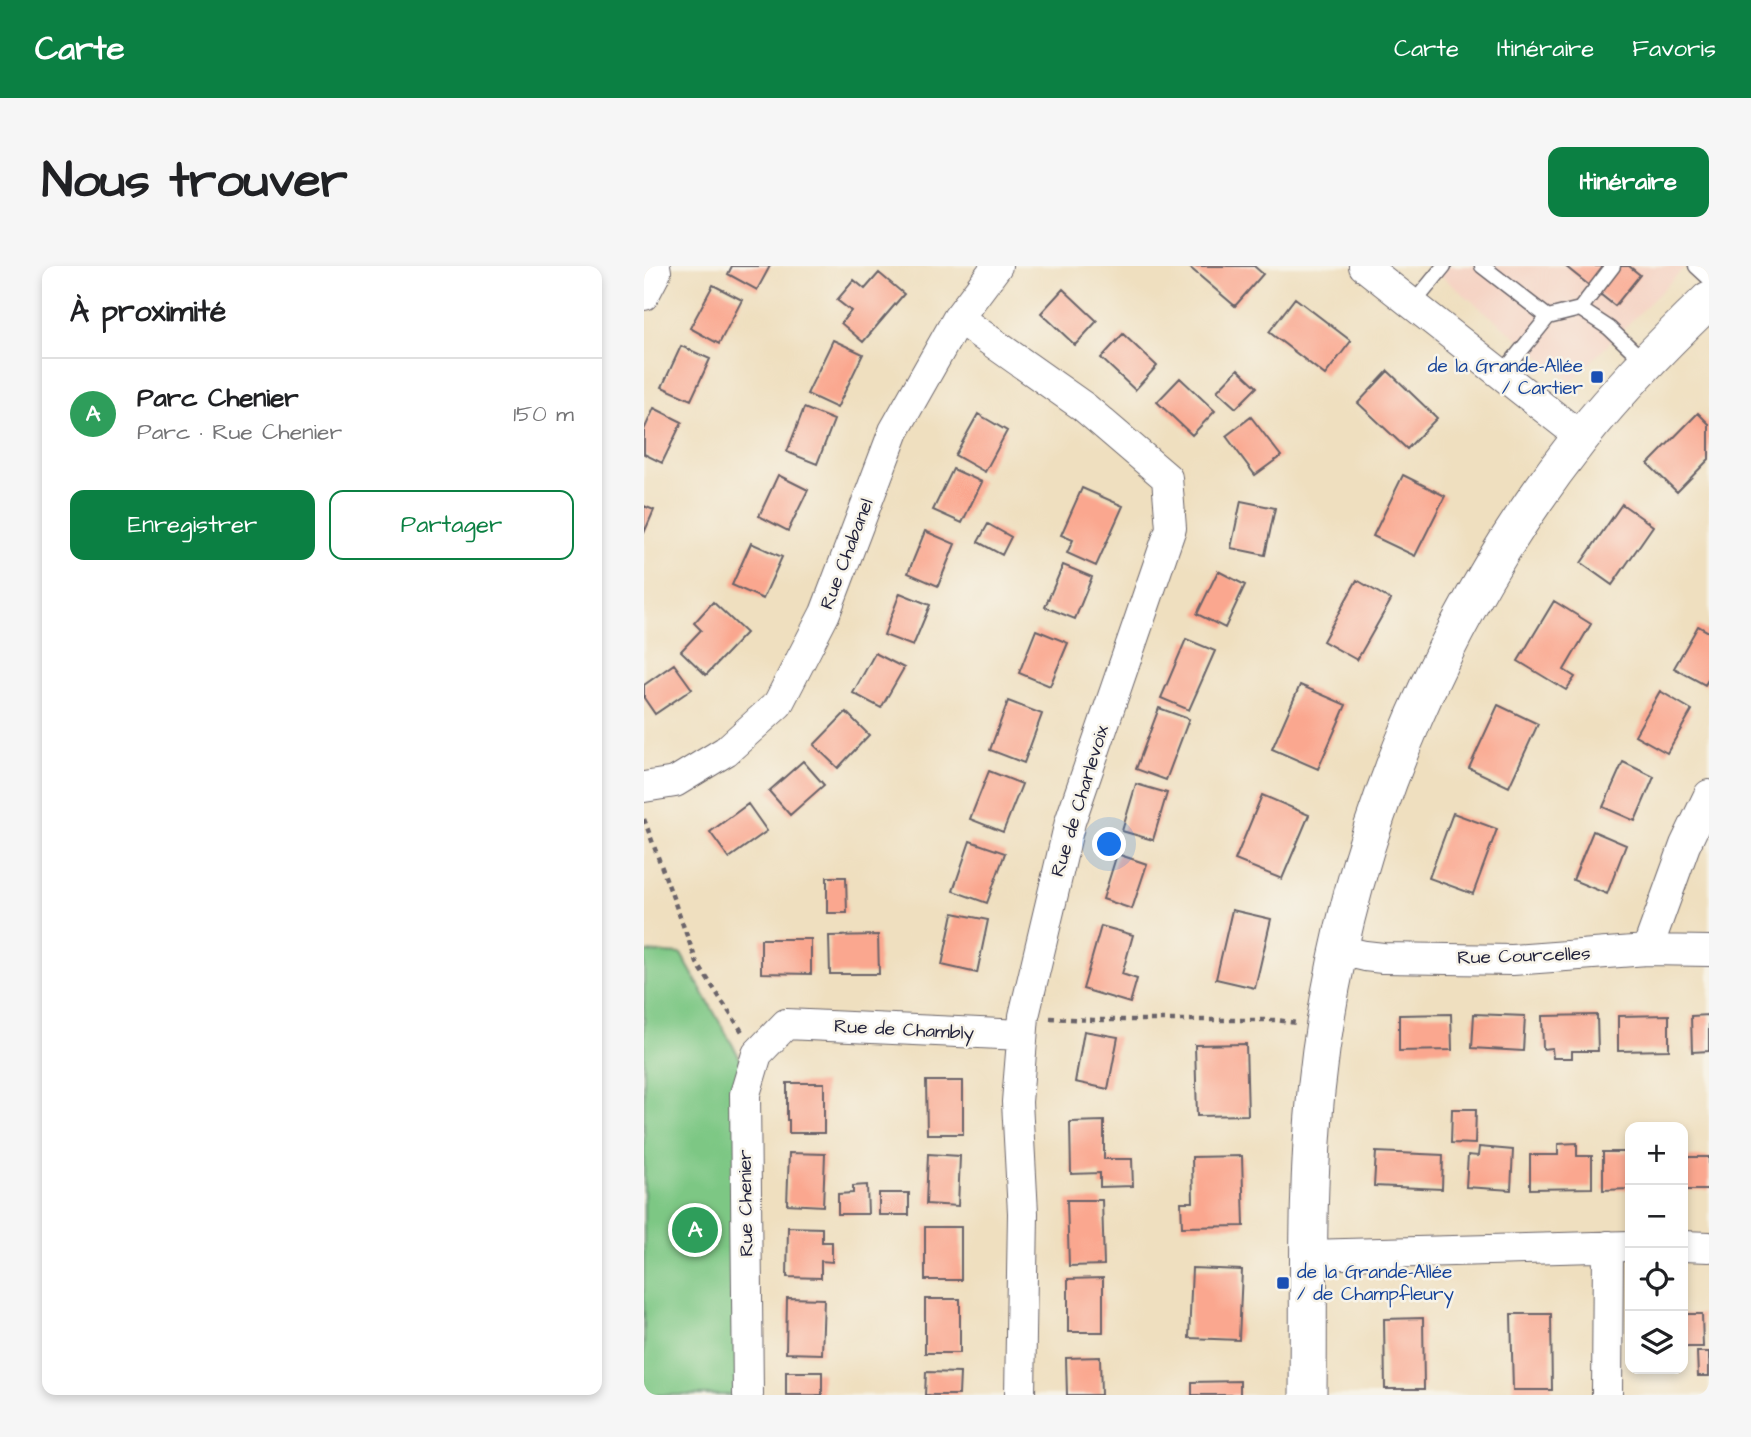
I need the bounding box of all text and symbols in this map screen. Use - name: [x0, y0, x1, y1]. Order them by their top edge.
- text: Carte: [35, 26, 125, 72]
- text: Carte: [1394, 32, 1459, 66]
- text: Itinéraire: [1497, 32, 1594, 66]
- text: Favoris: [1632, 32, 1716, 66]
- button: Itinéraire: [1548, 147, 1709, 217]
- text: Nous trouver: [42, 148, 348, 216]
- text: À proximité: [70, 291, 226, 333]
- place label: de la Grande-Allée / Cartier: [1428, 353, 1584, 402]
- marker: de la Grande-Allée / Cartier: [1589, 369, 1605, 385]
- text: Parc Chenier: [137, 380, 299, 416]
- text: A: [86, 398, 100, 430]
- text: 150 m: [513, 398, 574, 430]
- text: Parc · Rue Chenier: [137, 416, 342, 448]
- button: Enregistrer: [70, 490, 315, 560]
- button: Partager: [329, 490, 574, 560]
- street label: Rue Chabanel: [813, 495, 881, 613]
- street label: Rue de Charlevoix: [1044, 722, 1116, 880]
- your location: [1092, 827, 1126, 861]
- street label: Rue Courcelles: [1457, 940, 1591, 972]
- street label: Rue de Chambly: [833, 1013, 975, 1048]
- map controls: [1625, 1122, 1688, 1374]
- button: +: [1625, 1122, 1688, 1185]
- street label: Rue Chenier: [732, 1149, 760, 1257]
- button: −: [1625, 1185, 1688, 1248]
- pin: A: [672, 1204, 718, 1256]
- button: locate: [1625, 1248, 1688, 1311]
- place label: de la Grande-Allée / de Champfleury: [1297, 1259, 1454, 1309]
- marker: de la Grande-Allée / de Champfleury: [1275, 1275, 1291, 1291]
- button: layers: [1625, 1311, 1688, 1374]

